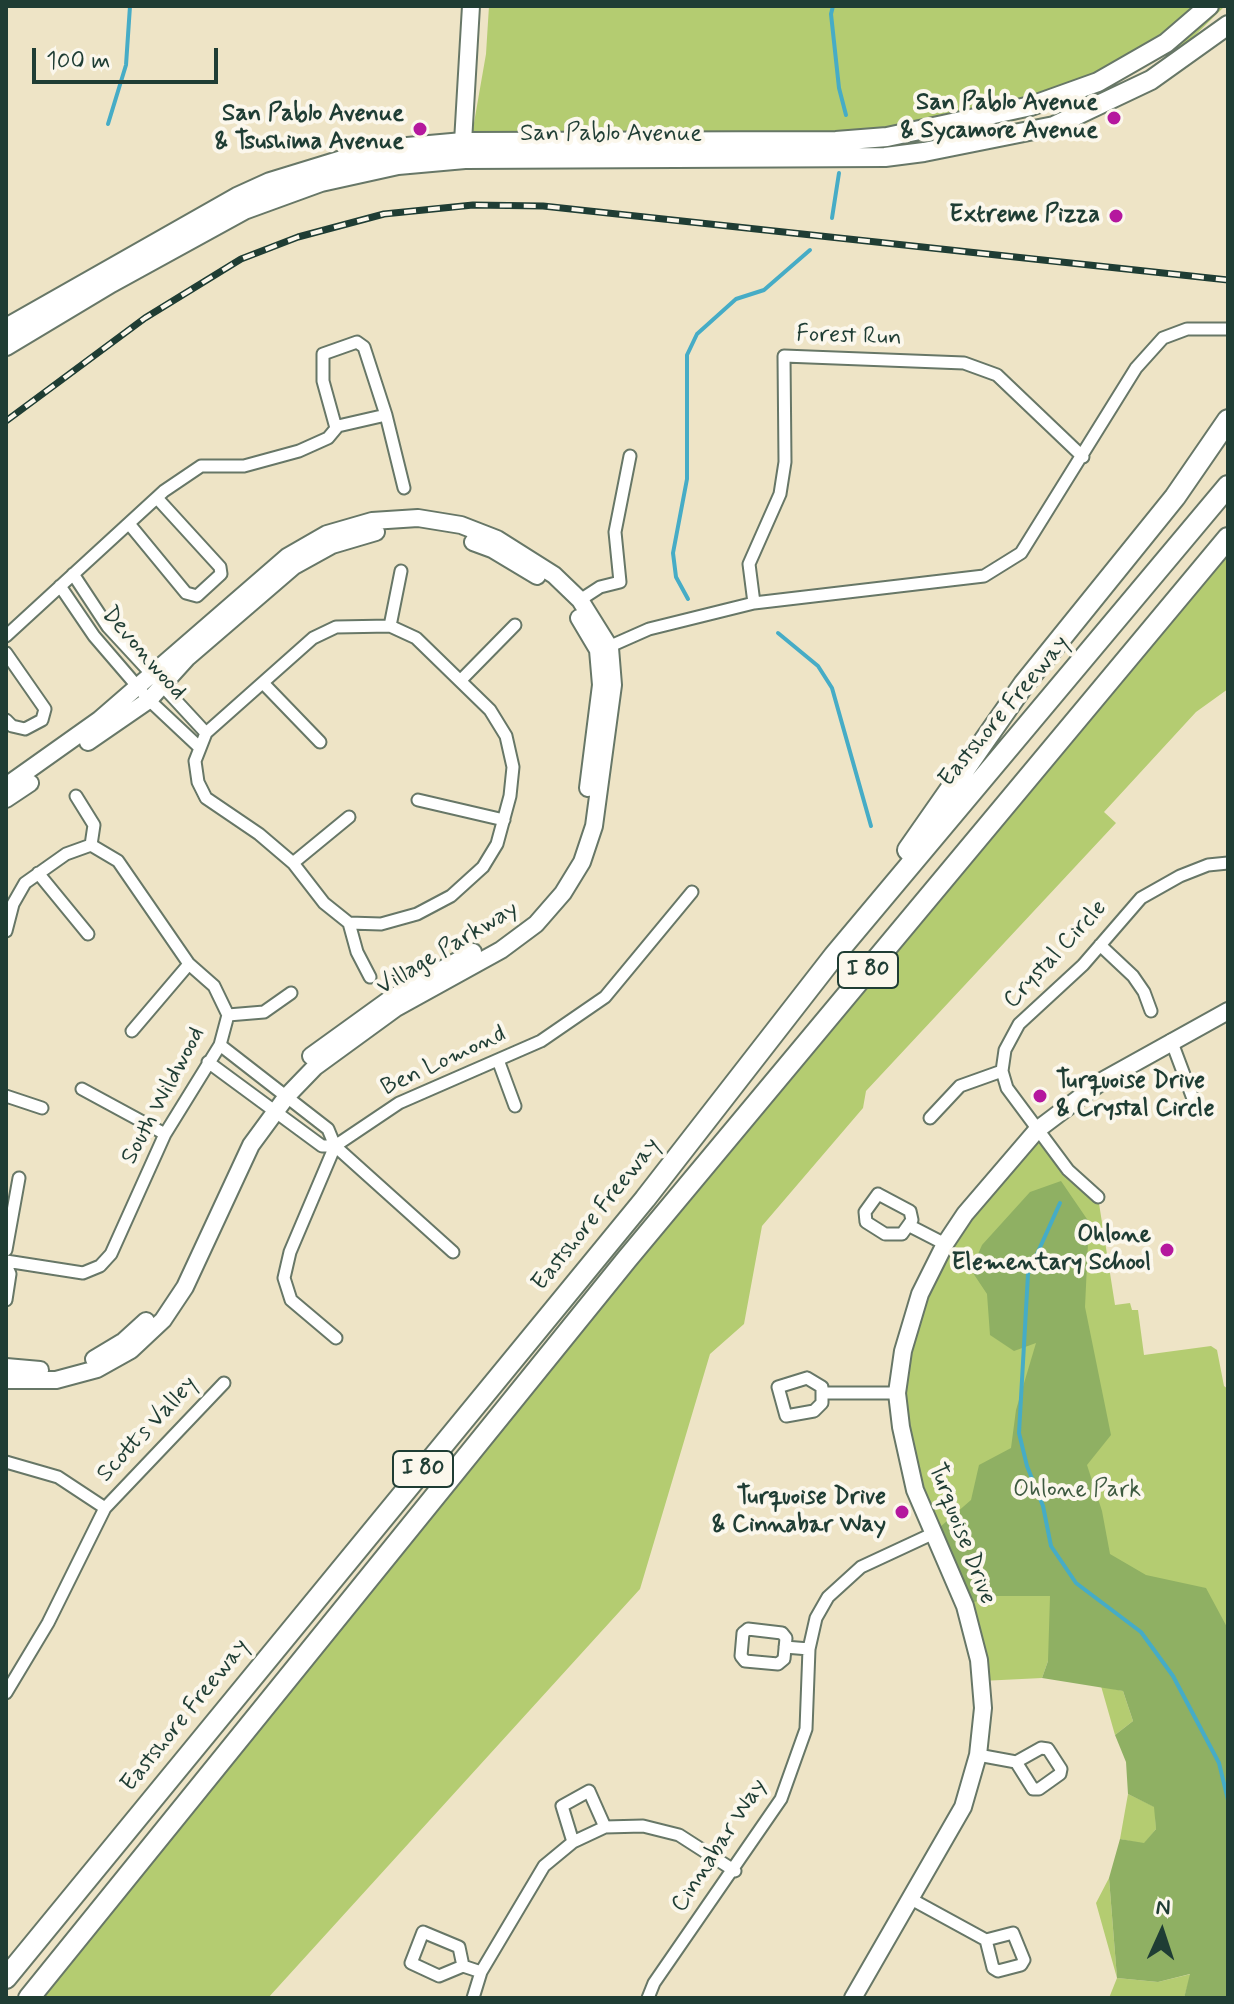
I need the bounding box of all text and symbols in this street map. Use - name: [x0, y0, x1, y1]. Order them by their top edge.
- scale bar: [36, 32, 222, 82]
- text: 100 m: [46, 46, 110, 77]
- place label: San Pablo Avenue & Sycamore Avenue: [900, 90, 1098, 146]
- place label: San Pablo Avenue & Tsushima Avenue: [215, 101, 404, 157]
- marker: San Pablo Avenue & Sycamore Avenue: [1105, 109, 1123, 127]
- marker: San Pablo Avenue & Tsushima Avenue: [411, 120, 429, 138]
- street label: San Pablo Avenue: [520, 121, 702, 149]
- place label: Extreme Pizza: [949, 202, 1100, 230]
- marker: Extreme Pizza: [1107, 207, 1125, 225]
- street label: Forest Run: [796, 321, 902, 353]
- street label: Devonwood: [94, 601, 192, 707]
- street label: Eastshore Freeway: [933, 631, 1077, 793]
- street label: Village Parkway: [372, 895, 524, 1003]
- street label: Crystal Circle: [998, 895, 1114, 1015]
- road number: I 80: [838, 952, 898, 988]
- street label: Ben Lomond: [377, 1021, 511, 1103]
- street label: South Wildwood: [116, 1022, 212, 1170]
- place label: Turquoise Drive & Crystal Circle: [1056, 1068, 1215, 1124]
- marker: Turquoise Drive & Crystal Circle: [1031, 1087, 1049, 1105]
- street label: Eastshore Freeway: [526, 1133, 668, 1297]
- place label: Ohlone Elementary School: [952, 1222, 1151, 1278]
- marker: Ohlone Elementary School: [1158, 1241, 1176, 1259]
- street label: Scotts Valley: [92, 1371, 204, 1489]
- road number: I 80: [393, 1451, 453, 1487]
- street label: Turquoise Drive: [921, 1459, 1001, 1609]
- park label: Ohlone Park: [1013, 1477, 1141, 1505]
- place label: Turquoise Drive & Cinnabar Way: [712, 1484, 886, 1540]
- marker: Turquoise Drive & Cinnabar Way: [893, 1503, 911, 1521]
- street label: Eastshore Freeway: [115, 1634, 257, 1798]
- street label: Cinnabar Way: [666, 1774, 774, 1918]
- north arrow: [1122, 1892, 1202, 1972]
- text: N: [1155, 1894, 1171, 1922]

